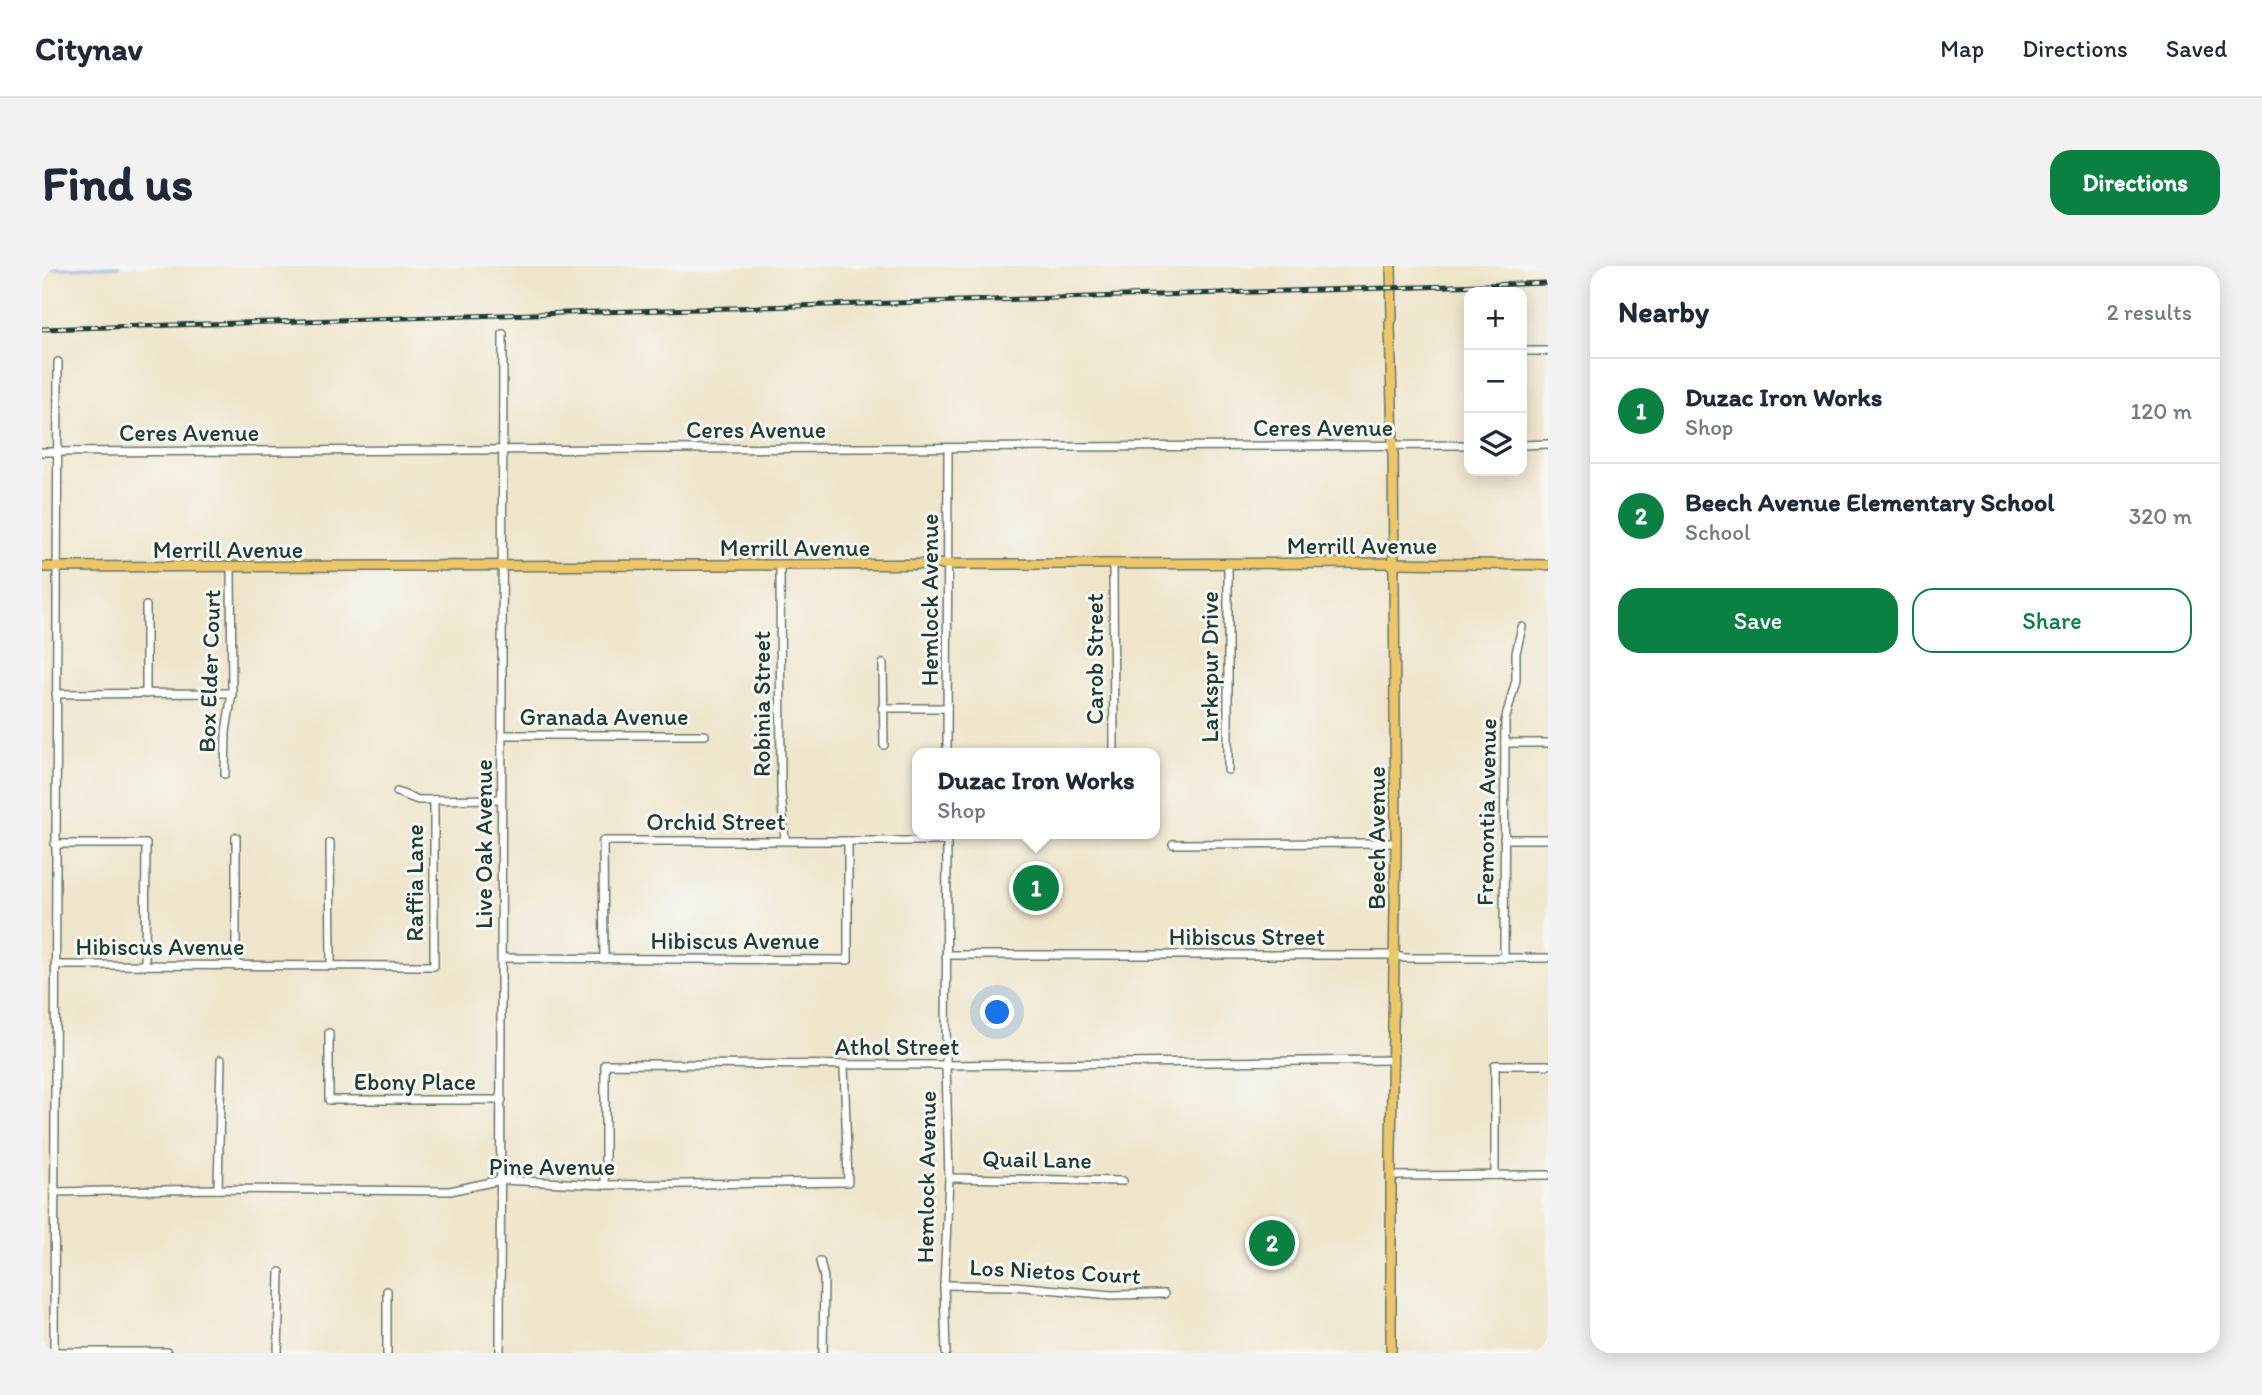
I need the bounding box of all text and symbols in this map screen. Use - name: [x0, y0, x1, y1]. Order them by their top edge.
- text: Citynav: [35, 29, 143, 68]
- text: Map: [1940, 34, 1984, 63]
- text: Directions: [2022, 34, 2128, 63]
- text: Saved: [2166, 34, 2227, 63]
- button: Directions: [2050, 150, 2220, 215]
- text: Find us: [42, 153, 193, 212]
- map controls: [1464, 287, 1527, 476]
- button: +: [1464, 287, 1527, 350]
- text: Nearby: [1618, 293, 1709, 330]
- text: 2 results: [2106, 298, 2192, 326]
- button: −: [1464, 350, 1527, 413]
- text: Duzac Iron Works: [1685, 381, 1882, 413]
- text: 1: [1636, 397, 1646, 425]
- text: 120 m: [2131, 397, 2192, 425]
- street label: Ceres Avenue: [1253, 413, 1393, 442]
- button: layers: [1464, 413, 1527, 476]
- text: Shop: [1685, 413, 1733, 441]
- street label: Ceres Avenue: [686, 415, 826, 444]
- street label: Ceres Avenue: [119, 418, 259, 447]
- text: Beech Avenue Elementary School: [1685, 486, 2055, 518]
- text: 2: [1635, 502, 1647, 530]
- text: 320 m: [2129, 502, 2192, 530]
- street label: Hemlock Avenue: [915, 514, 944, 686]
- text: School: [1685, 518, 1750, 546]
- street label: Merrill Avenue: [1287, 531, 1437, 560]
- street label: Merrill Avenue: [720, 533, 870, 562]
- street label: Merrill Avenue: [153, 535, 303, 564]
- button: Save: [1618, 588, 1898, 653]
- button: Share: [1912, 588, 2192, 653]
- street label: Box Elder Court: [192, 589, 226, 753]
- street label: Larkspur Drive: [1195, 591, 1224, 743]
- street label: Carob Street: [1080, 593, 1109, 725]
- street label: Robinia Street: [747, 631, 776, 777]
- street label: Granada Avenue: [519, 702, 689, 731]
- street label: Fremontia Avenue: [1470, 718, 1502, 906]
- popup: [912, 748, 1160, 839]
- street label: Live Oak Avenue: [469, 759, 498, 929]
- text: Duzac Iron Works: [937, 764, 1135, 796]
- street label: Beech Avenue: [1362, 766, 1391, 910]
- text: Shop: [937, 796, 986, 824]
- street label: Orchid Street: [646, 807, 786, 836]
- street label: Raffia Lane: [400, 824, 429, 942]
- pin: 1: [1013, 862, 1059, 914]
- street label: Hibiscus Street: [1169, 922, 1325, 951]
- street label: Hibiscus Avenue: [651, 926, 819, 955]
- street label: Hibiscus Avenue: [76, 932, 244, 961]
- your location: [980, 995, 1014, 1029]
- street label: Athol Street: [835, 1032, 959, 1061]
- street label: Ebony Place: [354, 1067, 476, 1096]
- street label: Hemlock Avenue: [910, 1090, 942, 1264]
- street label: Quail Lane: [982, 1144, 1092, 1174]
- street label: Pine Avenue: [489, 1152, 615, 1181]
- pin: 2: [1249, 1217, 1295, 1269]
- street label: Los Nietos Court: [969, 1252, 1141, 1290]

